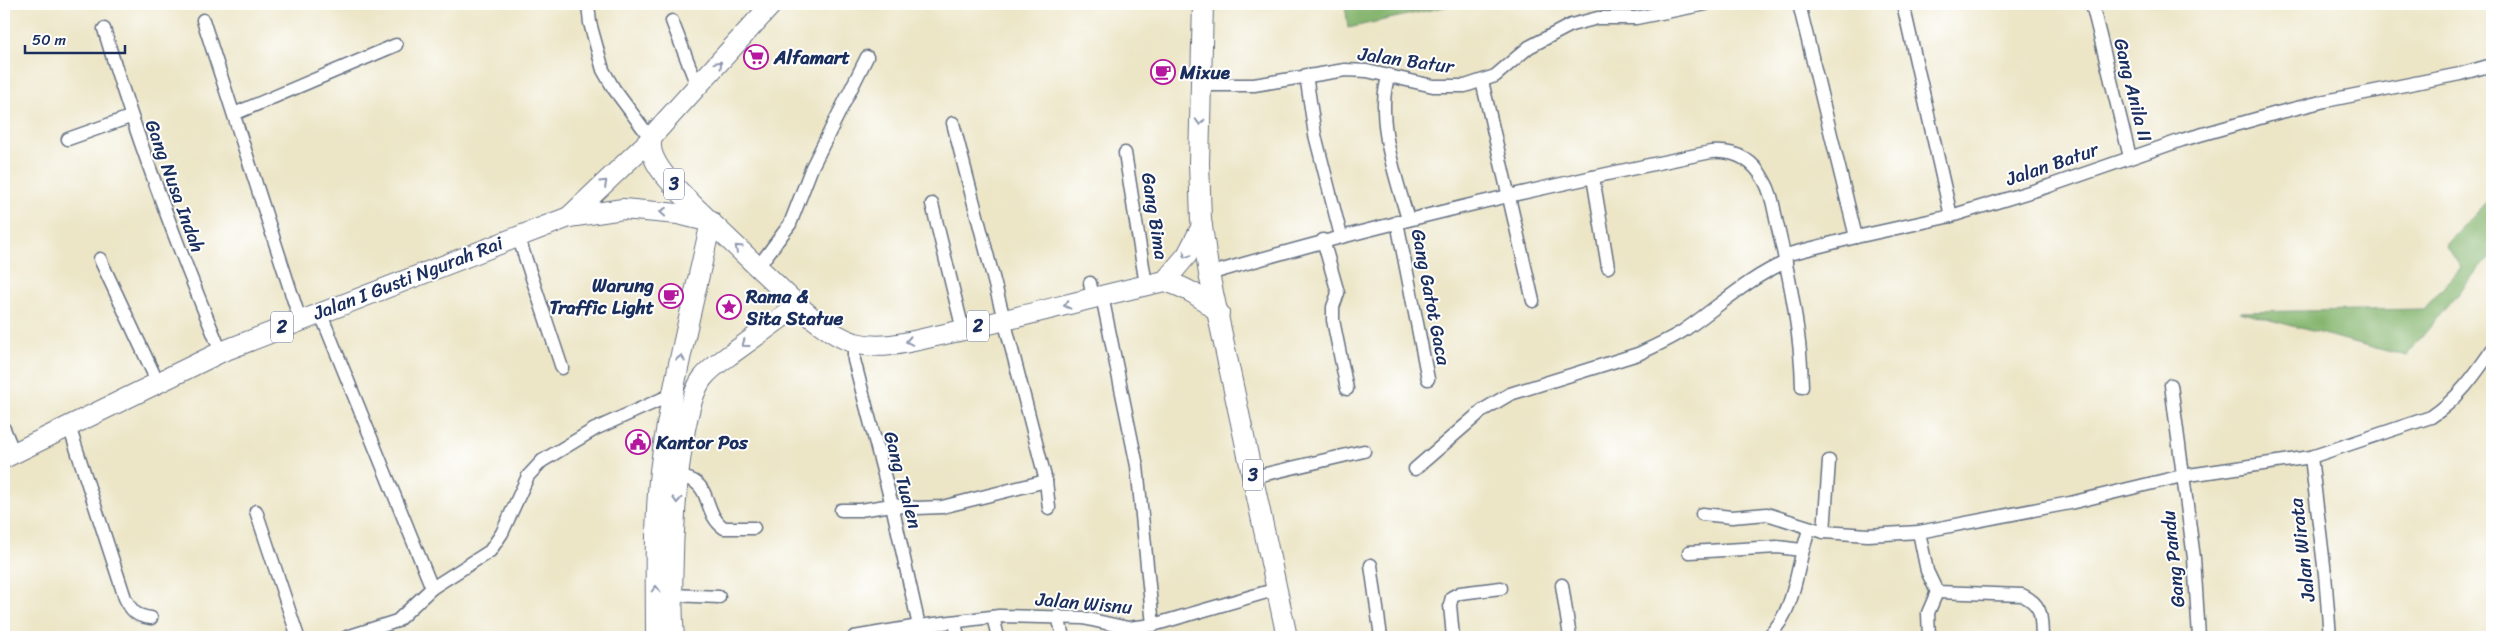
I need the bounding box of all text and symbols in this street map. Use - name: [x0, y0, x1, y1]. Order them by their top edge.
- scale bar: [25, 22, 125, 54]
- text: 50 m: [32, 27, 67, 53]
- street label: Gang Anila II: [2104, 35, 2162, 145]
- street label: Jalan Batur: [1355, 37, 1457, 83]
- place label: Alfamart: [773, 41, 851, 74]
- supermarket icon: Alfamart: [743, 44, 769, 70]
- place label: Mixue: [1179, 56, 1231, 89]
- cafe icon: Mixue: [1150, 59, 1176, 85]
- one-way arrow: [713, 61, 722, 70]
- street label: Gang Nusa Indah: [136, 115, 214, 257]
- one-way arrow: [1195, 119, 1206, 127]
- street label: Jalan Batur: [2000, 132, 2104, 196]
- road number: 3: [664, 168, 684, 200]
- street label: Gang Bima: [1132, 170, 1178, 262]
- one-way arrow: [599, 180, 608, 189]
- one-way arrow: [659, 207, 667, 218]
- street label: Jalan I Gusti Ngurah Rai: [307, 226, 508, 330]
- street label: Gang Gatot Gaca: [1402, 226, 1460, 368]
- one-way arrow: [734, 245, 743, 254]
- one-way arrow: [1183, 249, 1192, 259]
- place label: Warung Traffic Light: [549, 269, 655, 324]
- place label: Rama & Sita Statue: [745, 280, 844, 335]
- cafe icon: Warung Traffic Light: [658, 283, 684, 309]
- place icon: Rama & Sita Statue: [716, 294, 742, 320]
- one-way arrow: [1063, 299, 1071, 309]
- road number: 2: [967, 310, 989, 342]
- road number: 2: [271, 312, 293, 342]
- one-way arrow: [904, 335, 913, 346]
- one-way arrow: [742, 339, 751, 347]
- one-way arrow: [675, 354, 686, 362]
- place label: Kantor Pos: [655, 426, 749, 459]
- street label: Gang Tualen: [874, 428, 932, 532]
- public building icon: Kantor Pos: [625, 429, 651, 455]
- road number: 3: [1243, 460, 1263, 490]
- one-way arrow: [672, 496, 683, 504]
- street label: Jalan Wirata: [2279, 496, 2325, 605]
- street label: Gang Pandu: [2152, 509, 2194, 609]
- street label: Jalan Wisnu: [1033, 582, 1134, 624]
- one-way arrow: [651, 584, 661, 592]

